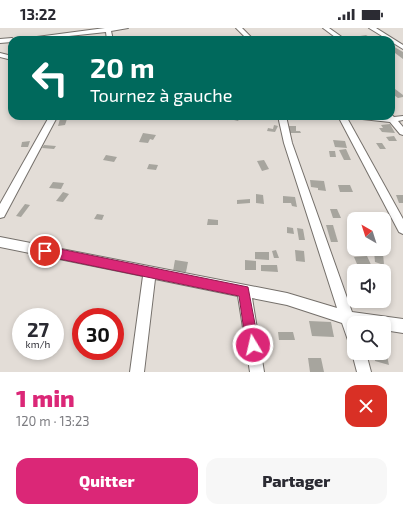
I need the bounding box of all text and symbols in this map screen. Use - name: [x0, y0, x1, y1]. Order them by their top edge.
- text: 13:22: [20, 5, 56, 23]
- text: 20 m: [90, 50, 155, 84]
- icon: left: [24, 52, 76, 104]
- text: Tournez à gauche: [90, 84, 232, 106]
- north arrow: [347, 212, 391, 256]
- map controls: [347, 212, 391, 360]
- pin: [28, 234, 62, 268]
- icon: arrive: [34, 240, 56, 262]
- button: sound: [347, 264, 391, 308]
- speed limit sign: 30: [72, 308, 124, 360]
- button: search: [347, 316, 391, 360]
- text: 27: [27, 317, 49, 341]
- position arrow: [232, 324, 274, 366]
- text: km/h: [26, 338, 50, 350]
- text: 1 min: [16, 383, 75, 412]
- button: close: [345, 385, 387, 427]
- text: 120 m · 13:23: [16, 413, 89, 429]
- button: Quitter: [16, 458, 198, 504]
- button: Partager: [206, 458, 387, 504]

